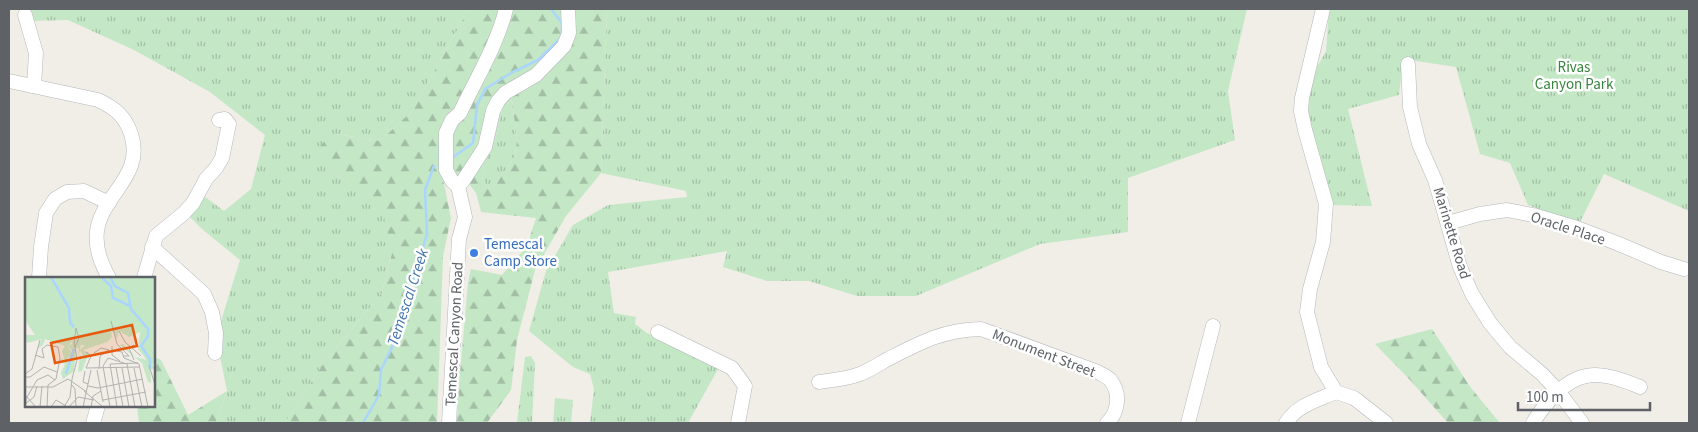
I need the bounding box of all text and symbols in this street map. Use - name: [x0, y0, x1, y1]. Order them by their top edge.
- park label: Rivas Canyon Park: [1535, 57, 1614, 95]
- street label: Marinette Road: [1428, 185, 1475, 282]
- street label: Oracle Place: [1528, 207, 1608, 250]
- place label: Temescal Camp Store: [484, 234, 557, 272]
- water label: Temescal Creek: [382, 245, 434, 349]
- marker: Temescal Camp Store: [468, 247, 480, 259]
- street label: Temescal Canyon Road: [440, 261, 469, 407]
- inset map: [25, 277, 155, 407]
- street label: Monument Street: [989, 324, 1099, 383]
- scale bar: [1518, 380, 1650, 412]
- text: 100 m: [1526, 387, 1564, 408]

